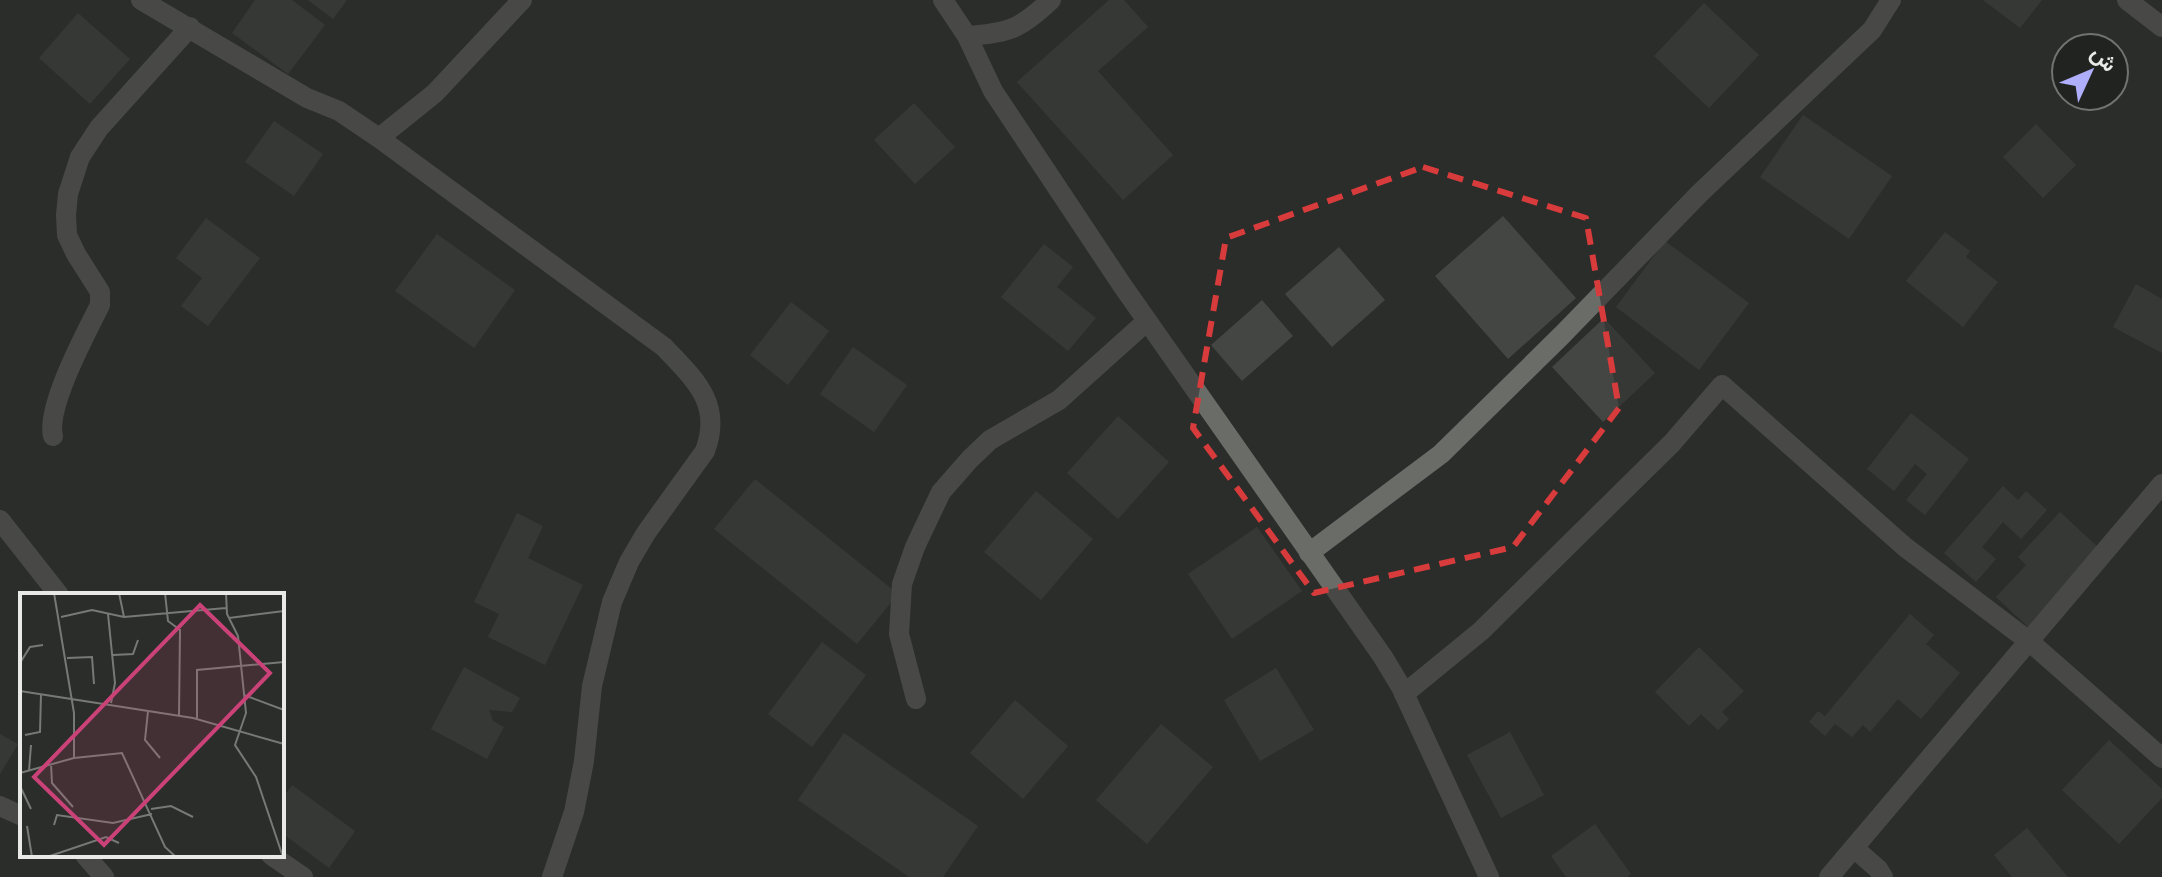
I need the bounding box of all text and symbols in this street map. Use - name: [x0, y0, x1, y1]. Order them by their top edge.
- north arrow: [2050, 32, 2130, 112]
- text: ش: [2085, 40, 2122, 77]
- inset map: [20, 593, 284, 857]

